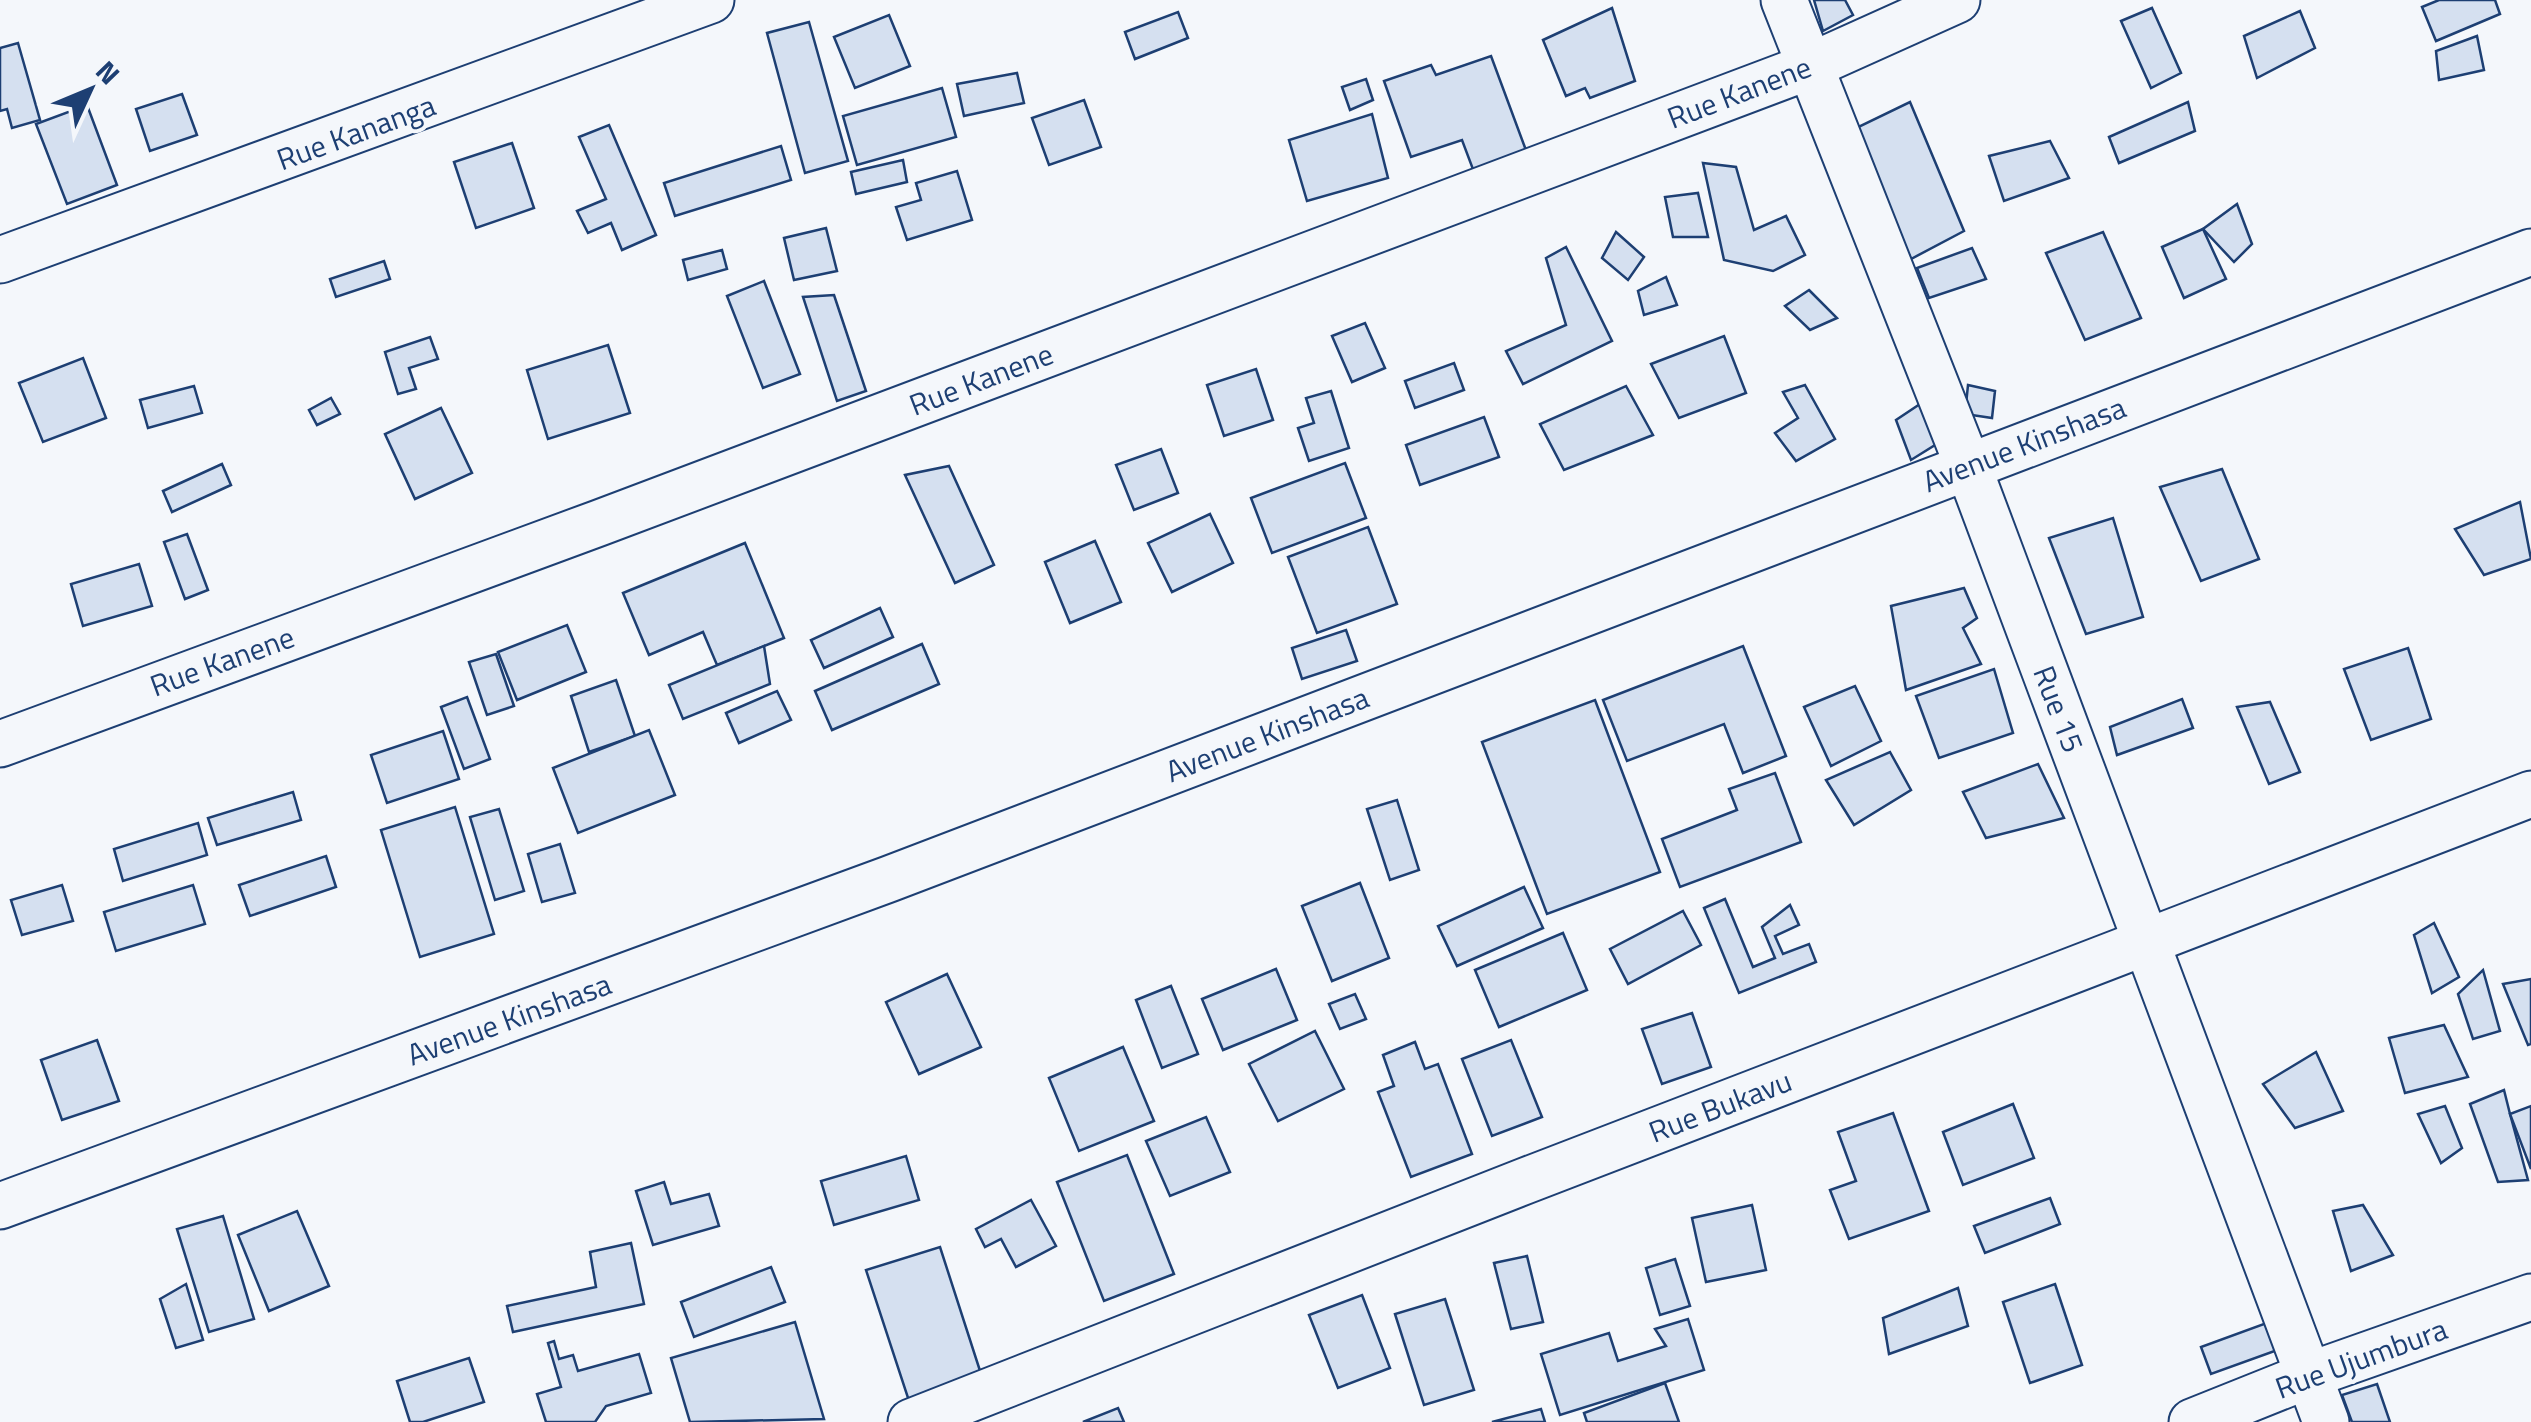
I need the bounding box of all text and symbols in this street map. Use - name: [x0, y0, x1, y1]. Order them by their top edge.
- north arrow: [40, 40, 140, 140]
- street label: Rue Kanene: [1660, 44, 1818, 140]
- text: N: [86, 50, 131, 94]
- street label: Rue Kananga: [270, 82, 442, 182]
- street label: Rue Kanene: [902, 331, 1060, 427]
- street label: Avenue Kinshasa: [1916, 384, 2132, 504]
- street label: Rue Kanene: [143, 614, 301, 708]
- street label: Rue 15: [2021, 659, 2097, 759]
- street label: Avenue Kinshasa: [1159, 674, 1375, 794]
- street label: Avenue Kinshasa: [400, 961, 618, 1077]
- street label: Rue Bukavu: [1642, 1058, 1798, 1154]
- street label: Rue Ujumbura: [2269, 1306, 2453, 1410]

